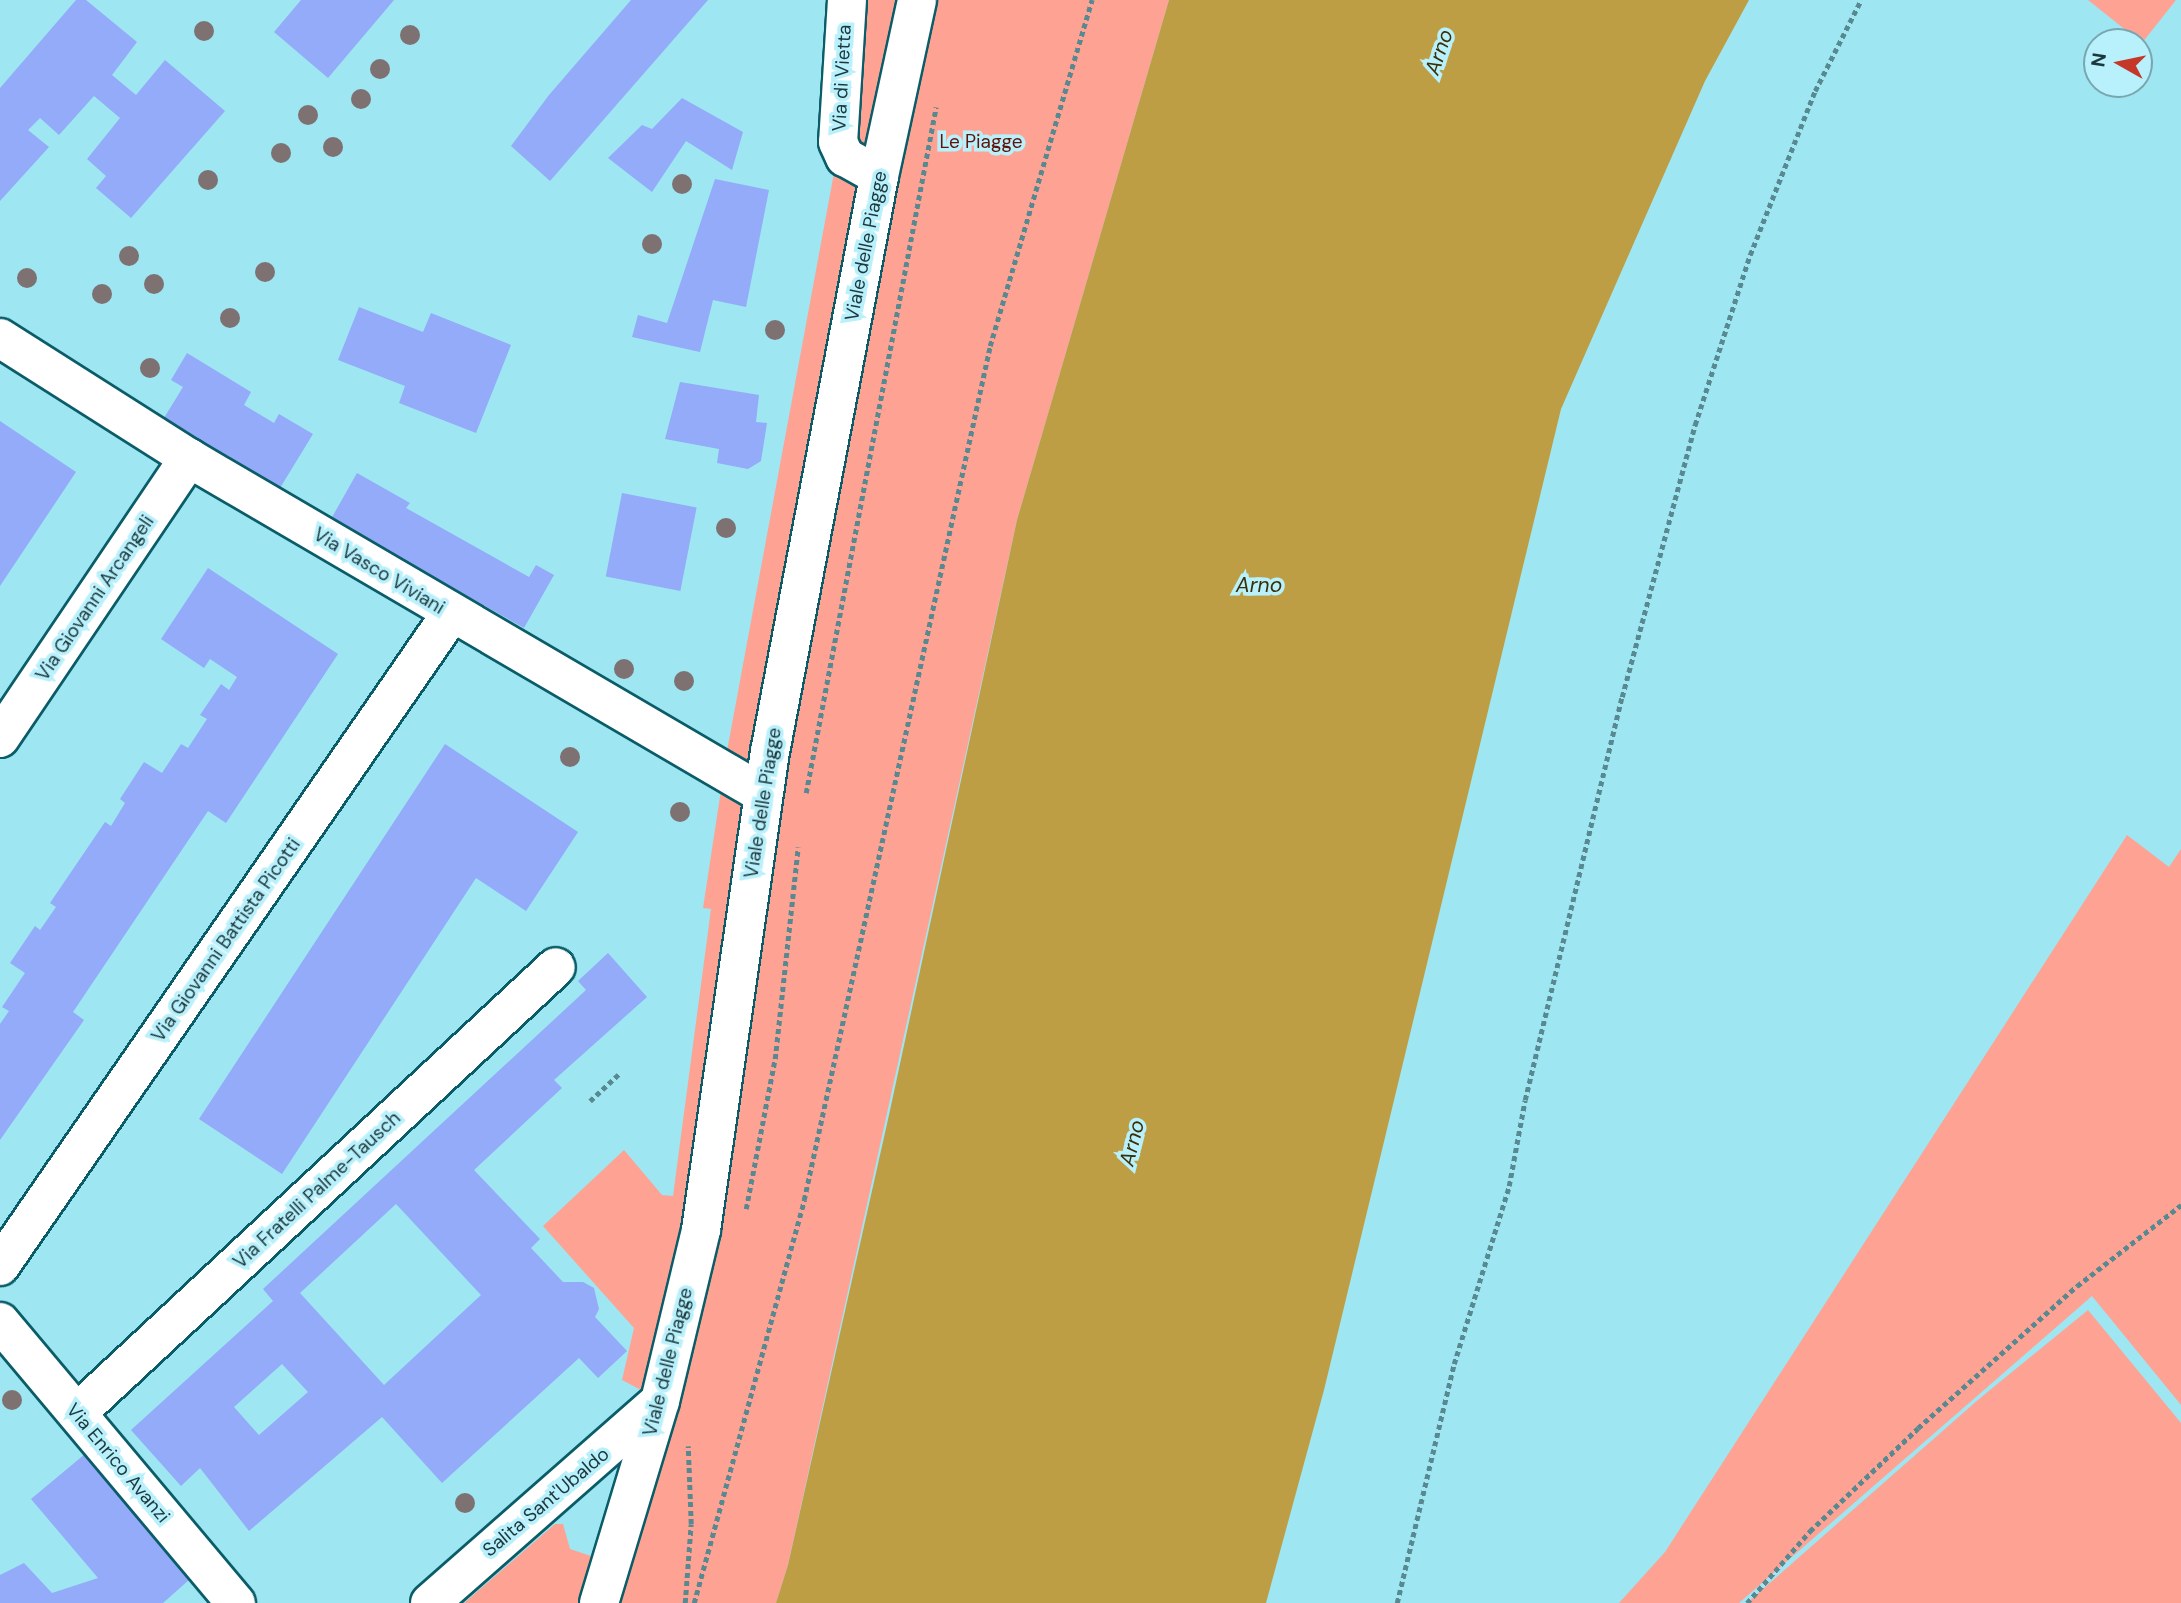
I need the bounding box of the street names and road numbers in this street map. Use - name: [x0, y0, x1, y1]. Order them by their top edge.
- street label: Via di Vietta: [828, 24, 856, 132]
- street label: Viale delle Piagge: [840, 169, 892, 323]
- street label: Via Giovanni Arcangeli: [31, 511, 159, 685]
- street label: Via Vasco Viviani: [309, 523, 449, 619]
- street label: Viale delle Piagge: [740, 726, 786, 880]
- street label: Via Giovanni Battista Picotti: [147, 834, 305, 1046]
- street label: Via Fratelli Palme-Tausch: [229, 1107, 405, 1273]
- street label: Viale delle Piagge: [639, 1285, 697, 1439]
- street label: Via Enrico Avanzi: [61, 1399, 175, 1527]
- street label: Salita Sant'Ubaldo: [478, 1443, 614, 1561]

